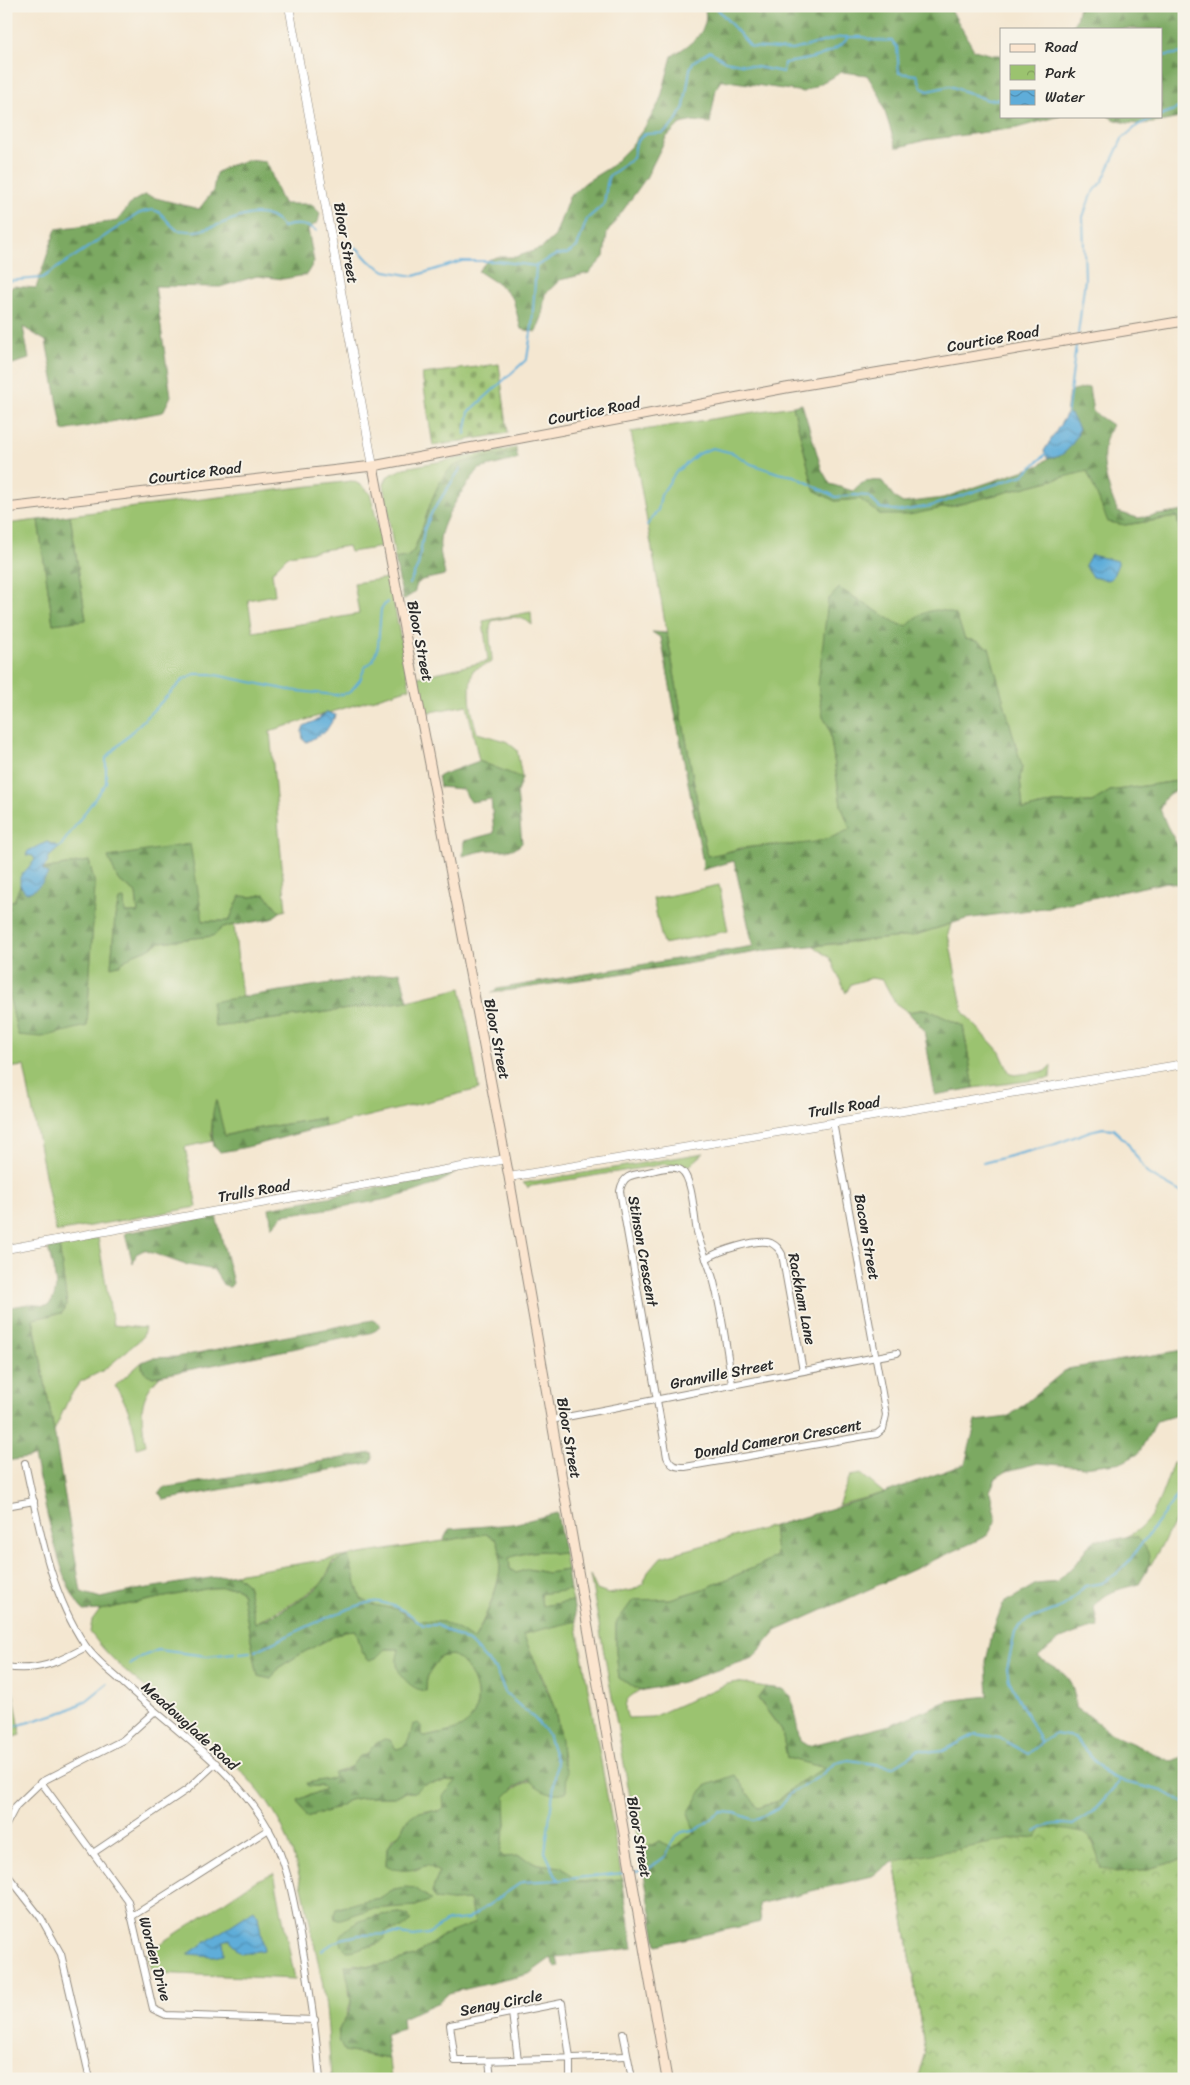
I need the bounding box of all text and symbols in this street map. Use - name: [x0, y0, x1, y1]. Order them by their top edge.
- legend: [1000, 28, 1162, 118]
- text: Road: [1045, 34, 1078, 60]
- text: Park: [1045, 60, 1076, 86]
- text: Water: [1045, 84, 1085, 110]
- street label: Bloor Street: [326, 200, 366, 286]
- street label: Courtice Road: [945, 318, 1042, 360]
- street label: Courtice Road: [546, 389, 643, 433]
- street label: Courtice Road: [147, 454, 244, 492]
- street label: Bloor Street: [399, 598, 441, 684]
- street label: Bloor Street: [476, 996, 518, 1082]
- street label: Trulls Road: [806, 1088, 883, 1126]
- street label: Trulls Road: [216, 1172, 293, 1210]
- street label: Bacon Street: [847, 1192, 887, 1283]
- street label: Stinson Crescent: [620, 1194, 666, 1309]
- street label: Rackham Lane: [780, 1251, 824, 1347]
- street label: Granville Street: [668, 1351, 777, 1397]
- street label: Bloor Street: [549, 1395, 589, 1481]
- street label: Donald Cameron Crescent: [692, 1411, 864, 1467]
- street label: Meadowglade Road: [135, 1675, 246, 1778]
- street label: Bloor Street: [619, 1794, 659, 1880]
- street label: Worden Drive: [131, 1914, 179, 2005]
- street label: Senay Circle: [458, 1982, 545, 2024]

